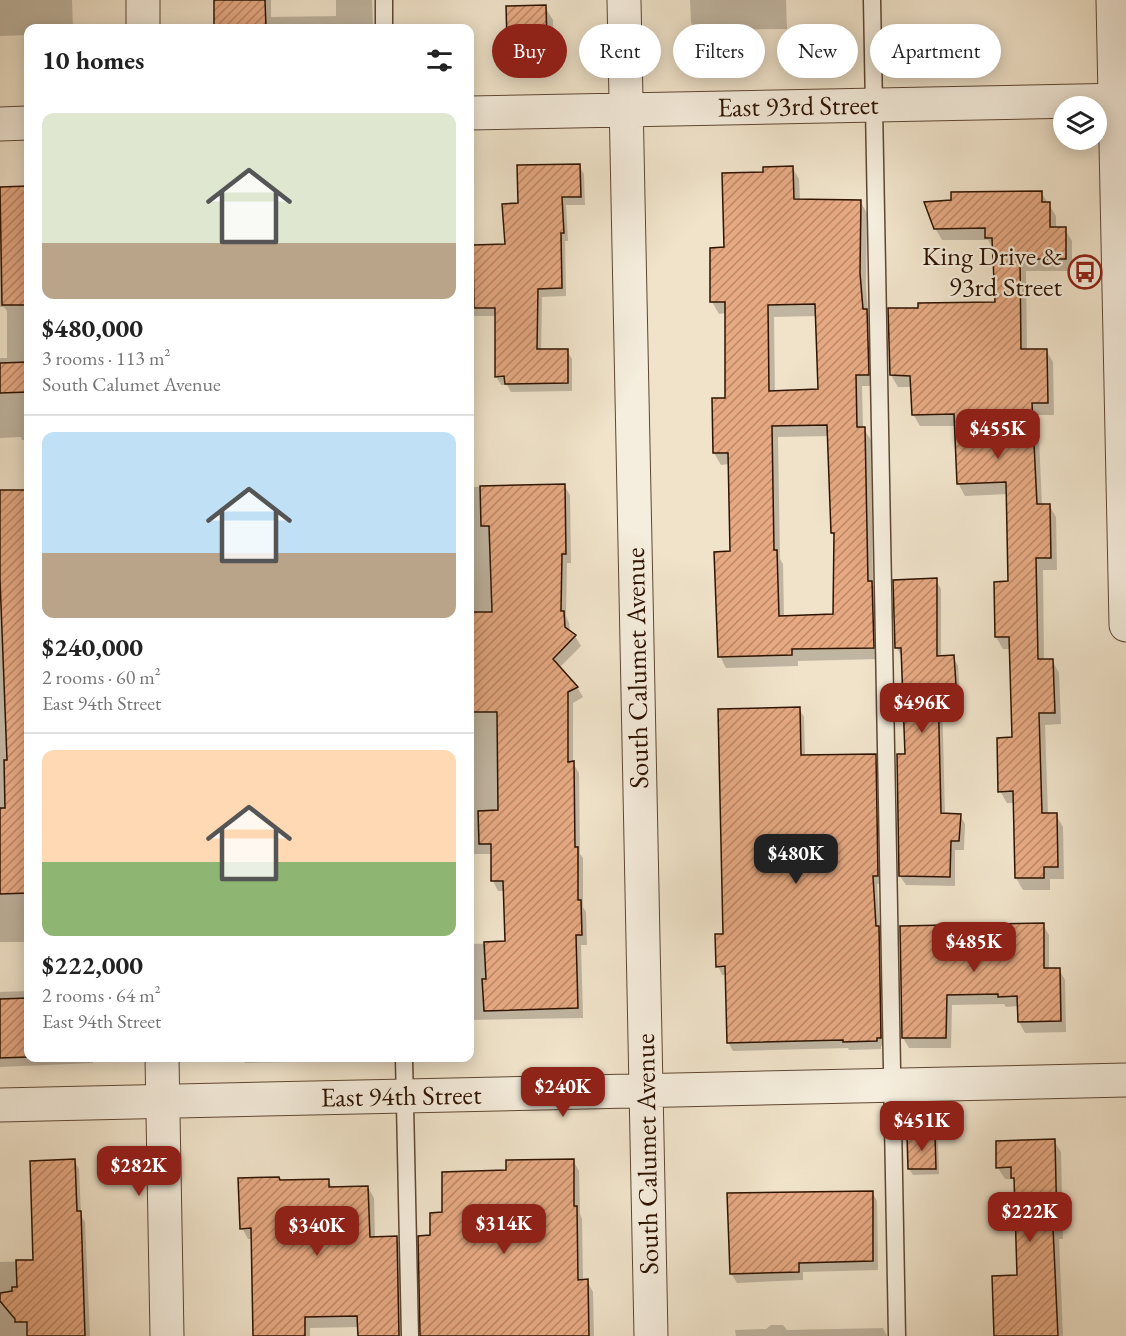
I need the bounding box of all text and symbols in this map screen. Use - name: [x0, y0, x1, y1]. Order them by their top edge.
- chip: Buy: [492, 24, 567, 78]
- chip: Rent: [579, 24, 661, 78]
- chip: Filters: [673, 24, 765, 78]
- chip: New: [777, 24, 858, 78]
- chip: Apartment: [870, 24, 1001, 78]
- text: 10 homes: [42, 43, 144, 77]
- icon: filters: [423, 44, 456, 77]
- street label: East 93rd Street: [717, 87, 879, 124]
- map controls: [1053, 96, 1107, 150]
- button: layers: [1053, 96, 1107, 150]
- icon: home: [195, 152, 303, 260]
- place label: King Drive & 93rd Street: [922, 238, 1063, 304]
- bus stop icon: King Drive & 93rd Street: [1067, 254, 1103, 290]
- text: $480,000: [42, 311, 143, 345]
- text: 3 rooms · 113 m²: [42, 345, 170, 371]
- text: South Calumet Avenue: [42, 371, 221, 397]
- pin: $455K: [956, 409, 1040, 460]
- text: $455K: [970, 415, 1026, 441]
- icon: home: [195, 471, 303, 579]
- street label: South Calumet Avenue: [617, 547, 656, 789]
- text: $240,000: [42, 630, 143, 664]
- text: 2 rooms · 60 m²: [42, 664, 161, 690]
- pin: $496K: [880, 683, 964, 734]
- text: $496K: [894, 689, 950, 715]
- text: East 94th Street: [42, 690, 161, 716]
- icon: home: [195, 789, 303, 897]
- pin: $480K: [754, 834, 838, 885]
- text: $480K: [768, 840, 824, 866]
- pin: $485K: [932, 922, 1016, 973]
- text: $485K: [946, 928, 1002, 954]
- text: $222,000: [42, 948, 143, 982]
- text: 2 rooms · 64 m²: [42, 982, 161, 1008]
- text: East 94th Street: [42, 1008, 161, 1034]
- street label: South Calumet Avenue: [627, 1033, 666, 1275]
- pin: $240K: [521, 1067, 605, 1118]
- text: $240K: [535, 1073, 591, 1099]
- street label: East 94th Street: [320, 1077, 482, 1114]
- pin: $451K: [880, 1101, 964, 1152]
- text: $451K: [894, 1107, 950, 1133]
- pin: $282K: [97, 1146, 181, 1197]
- text: $282K: [111, 1152, 167, 1178]
- pin: $222K: [988, 1192, 1072, 1243]
- text: $222K: [1002, 1198, 1058, 1224]
- pin: $314K: [462, 1204, 546, 1255]
- pin: $340K: [275, 1206, 359, 1257]
- text: $314K: [476, 1210, 532, 1236]
- text: $340K: [289, 1212, 345, 1238]

